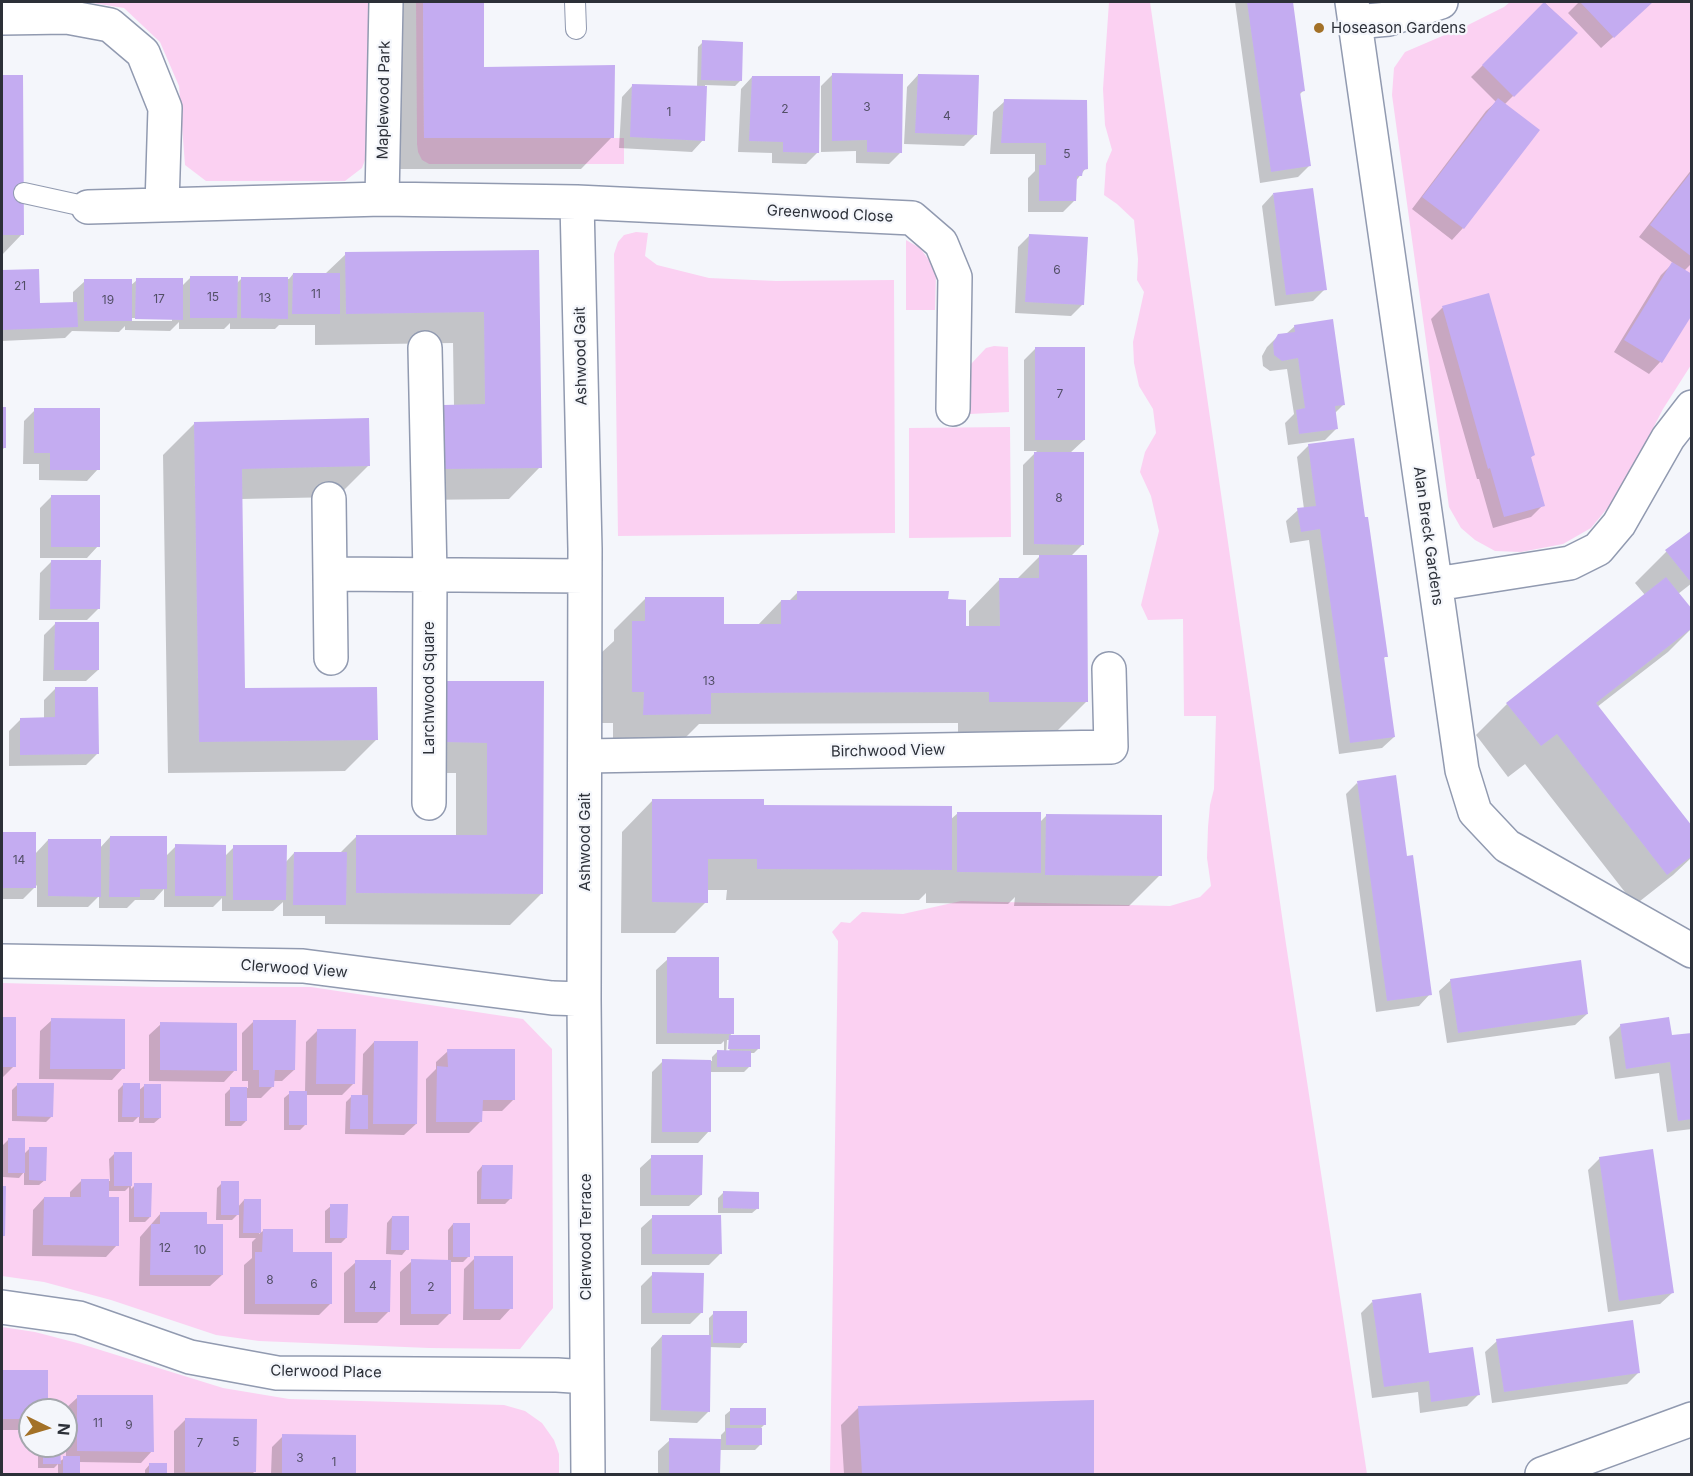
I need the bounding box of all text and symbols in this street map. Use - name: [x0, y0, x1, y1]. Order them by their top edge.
- place label: Hoseason Gardens: [1331, 19, 1466, 37]
- marker: Hoseason Gardens: [1312, 21, 1326, 35]
- street label: Maplewood Park: [374, 40, 394, 160]
- house number: 3: [863, 100, 871, 114]
- house number: 2: [781, 102, 789, 116]
- house number: 1: [667, 105, 671, 119]
- house number: 4: [943, 109, 951, 123]
- house number: 5: [1063, 147, 1071, 161]
- street label: Greenwood Close: [766, 202, 894, 226]
- house number: 6: [1053, 263, 1061, 277]
- house number: 21: [14, 279, 26, 293]
- house number: 11: [311, 287, 321, 301]
- house number: 15: [207, 290, 219, 304]
- house number: 13: [259, 291, 271, 305]
- house number: 17: [153, 292, 165, 306]
- house number: 19: [102, 293, 114, 307]
- street label: Ashwood Gait: [571, 307, 591, 405]
- house number: 7: [1057, 387, 1063, 401]
- street label: Alan Breck Gardens: [1409, 465, 1447, 607]
- house number: 8: [1055, 491, 1063, 505]
- street label: Larchwood Square: [420, 621, 438, 755]
- house number: 13: [703, 674, 715, 688]
- street label: Birchwood View: [831, 741, 945, 761]
- street label: Ashwood Gait: [576, 793, 594, 891]
- house number: 14: [13, 853, 25, 867]
- street label: Clerwood View: [240, 956, 348, 982]
- street label: Clerwood Terrace: [577, 1173, 595, 1301]
- house number: 12: [159, 1241, 171, 1255]
- house number: 10: [194, 1243, 206, 1257]
- house number: 8: [266, 1273, 274, 1287]
- house number: 6: [310, 1277, 318, 1291]
- house number: 4: [369, 1279, 377, 1293]
- house number: 2: [427, 1280, 435, 1294]
- street label: Clerwood Place: [270, 1362, 382, 1382]
- north arrow: [18, 1398, 78, 1458]
- house number: 11: [93, 1416, 103, 1430]
- house number: 9: [125, 1418, 133, 1432]
- text: N: [53, 1422, 74, 1436]
- house number: 5: [232, 1435, 240, 1449]
- house number: 7: [197, 1436, 203, 1450]
- house number: 3: [296, 1451, 304, 1465]
- house number: 1: [332, 1455, 336, 1469]

